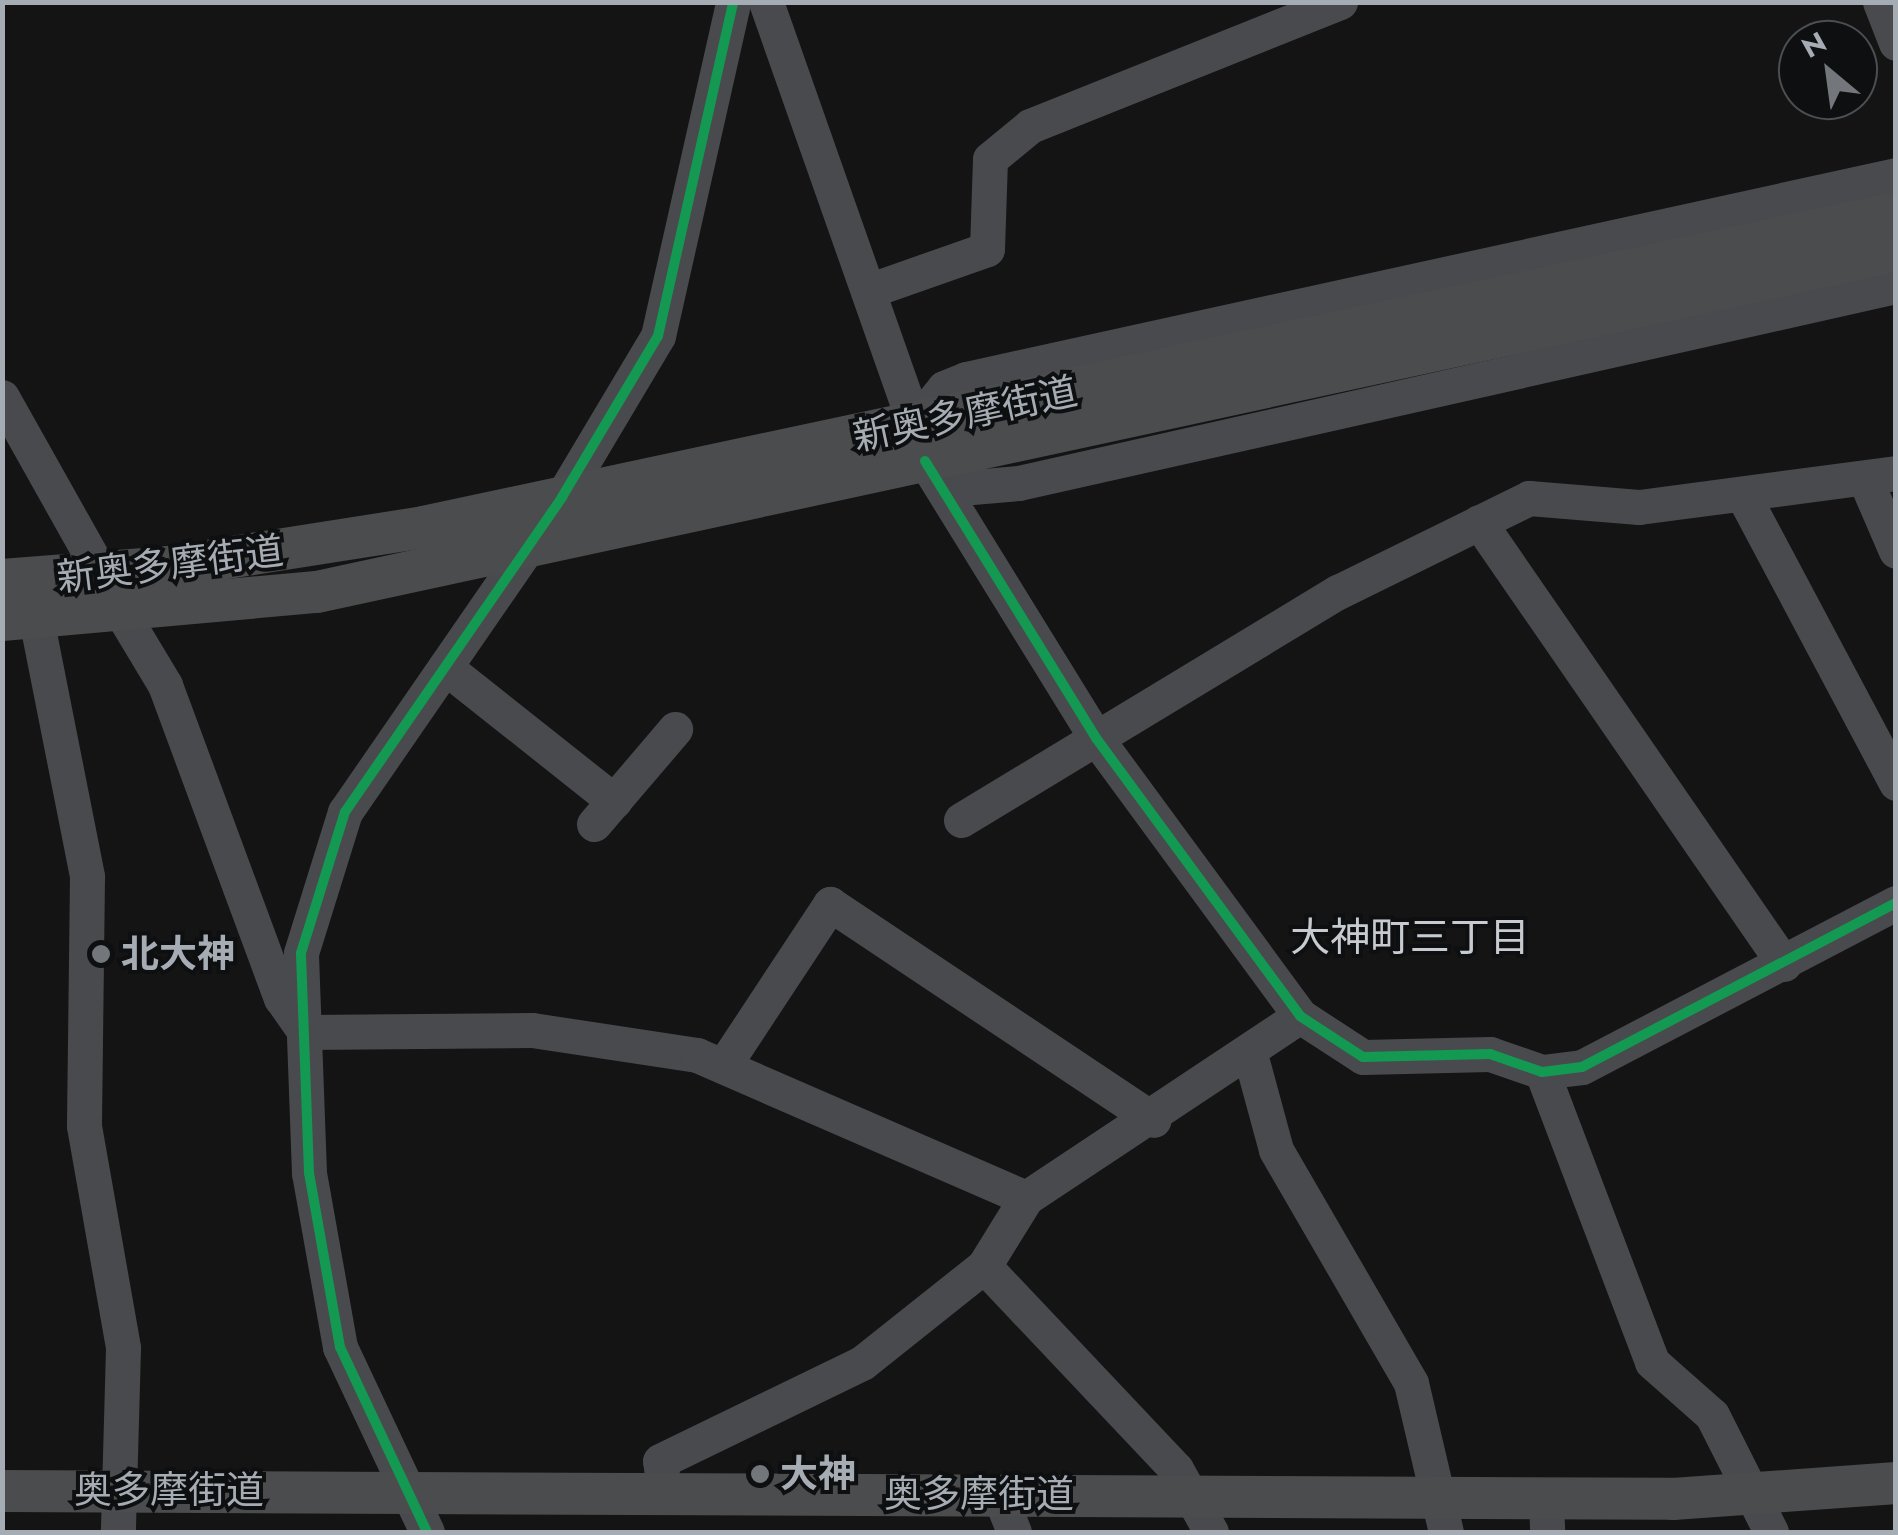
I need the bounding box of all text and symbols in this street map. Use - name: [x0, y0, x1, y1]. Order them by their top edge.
- north arrow: [1778, 20, 1878, 120]
- text: N: [1795, 22, 1834, 68]
- street label: 新奥多摩街道: [849, 368, 1081, 460]
- street label: 新奥多摩街道: [54, 527, 286, 601]
- district label: 大神町三丁目: [1290, 913, 1530, 961]
- place label: 北大神: [121, 931, 235, 977]
- marker: 北大神: [90, 943, 112, 965]
- place label: 大神: [780, 1451, 856, 1497]
- marker: 大神: [749, 1463, 771, 1485]
- street label: 奥多摩街道: [74, 1467, 264, 1513]
- street label: 奥多摩街道: [884, 1471, 1074, 1517]

